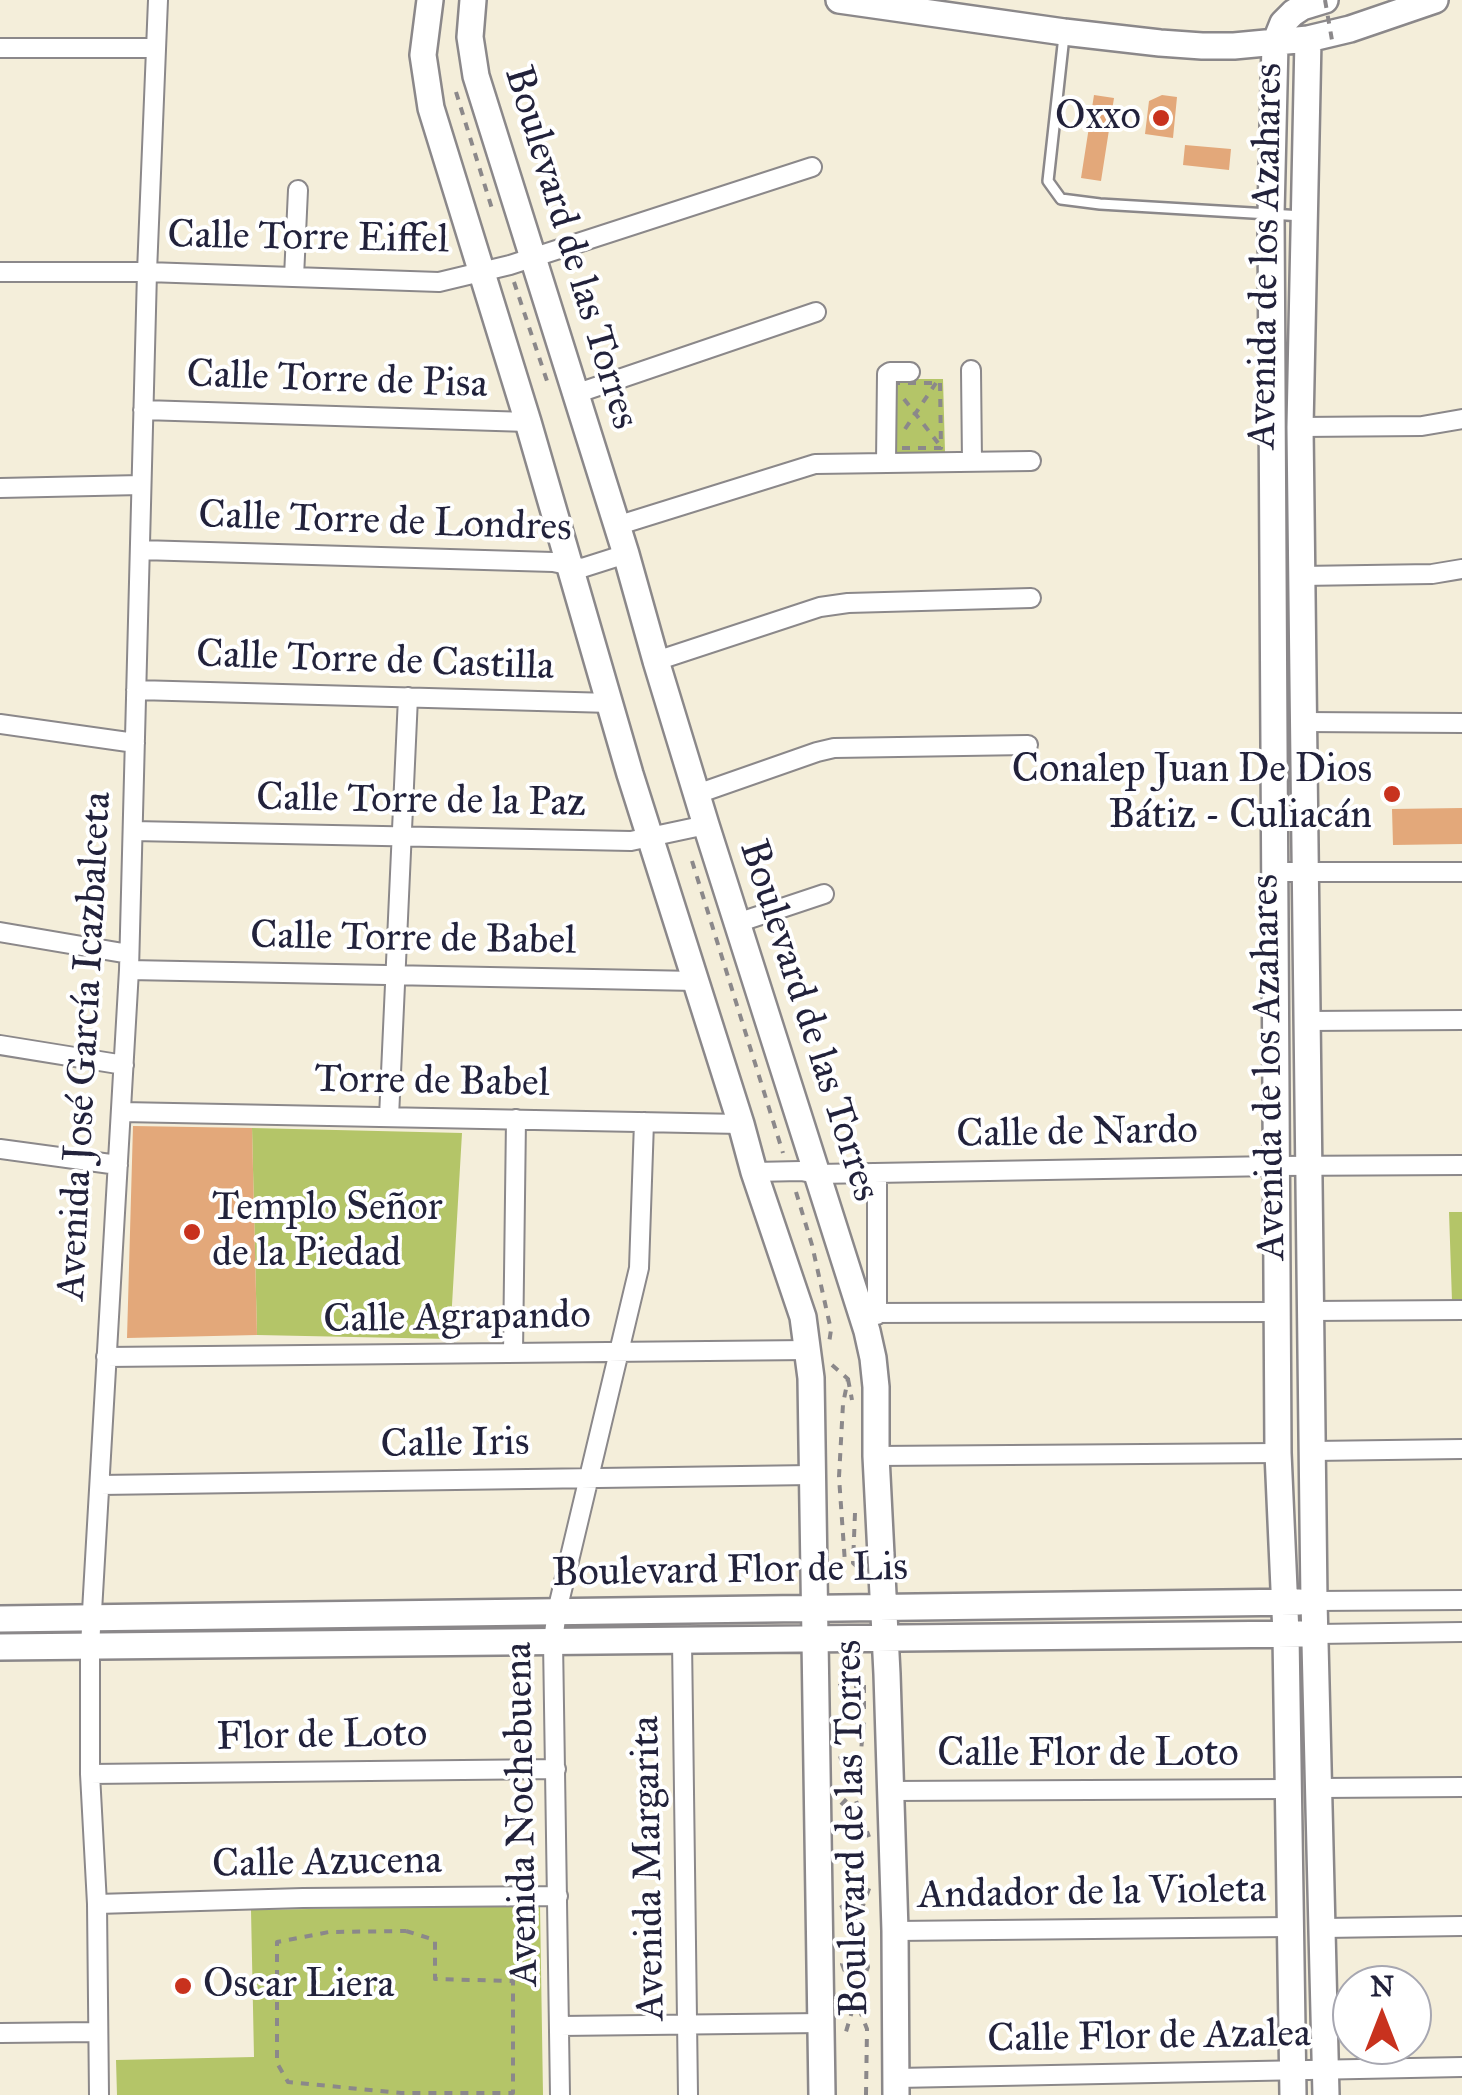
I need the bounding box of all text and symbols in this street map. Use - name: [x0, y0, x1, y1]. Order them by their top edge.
- street label: Boulevard de las Torres: [492, 61, 648, 435]
- street label: Avenida de los Azahares: [1240, 63, 1294, 449]
- place label: Oxxo: [1055, 94, 1141, 142]
- marker: Oxxo: [1150, 107, 1172, 129]
- street label: Calle Torre Eiffel: [167, 213, 449, 265]
- street label: Calle Torre de Pisa: [186, 352, 488, 410]
- street label: Calle Torre de Londres: [198, 492, 572, 554]
- street label: Calle Torre de Castilla: [195, 632, 555, 692]
- place label: Conalep Juan De Dios Bátiz - Culiacán: [1012, 747, 1372, 841]
- street label: Calle Torre de la Paz: [256, 775, 586, 829]
- marker: Conalep Juan De Dios Bátiz - Culiacán: [1381, 783, 1403, 805]
- street label: Avenida José García Icazbalceta: [49, 791, 123, 1301]
- street label: Boulevard de las Torres: [727, 835, 889, 1207]
- street label: Avenida de los Azahares: [1243, 874, 1297, 1260]
- street label: Calle Torre de Babel: [250, 913, 576, 967]
- street label: Torre de Babel: [314, 1057, 550, 1109]
- street label: Calle de Nardo: [956, 1108, 1198, 1160]
- place label: Templo Señor de la Piedad: [212, 1185, 443, 1279]
- marker: Templo Señor de la Piedad: [181, 1221, 203, 1243]
- street label: Calle Agrapando: [323, 1293, 591, 1345]
- street label: Calle Iris: [380, 1420, 530, 1470]
- street label: Boulevard Flor de Lis: [552, 1545, 908, 1599]
- street label: Boulevard de las Torres: [826, 1639, 880, 2017]
- street label: Avenida Nochebuena: [496, 1642, 550, 1986]
- street label: Flor de Loto: [216, 1711, 428, 1763]
- street label: Avenida Margarita: [623, 1715, 677, 2021]
- street label: Calle Flor de Loto: [937, 1731, 1239, 1779]
- street label: Calle Azucena: [212, 1838, 442, 1890]
- street label: Andador de la Violeta: [917, 1867, 1267, 1921]
- place label: Oscar Liera: [203, 1962, 394, 2010]
- north arrow: [1332, 1965, 1432, 2065]
- text: N: [1370, 1969, 1394, 2004]
- marker: Oscar Liera: [172, 1975, 194, 1997]
- street label: Calle Flor de Azalea: [987, 2011, 1311, 2065]

